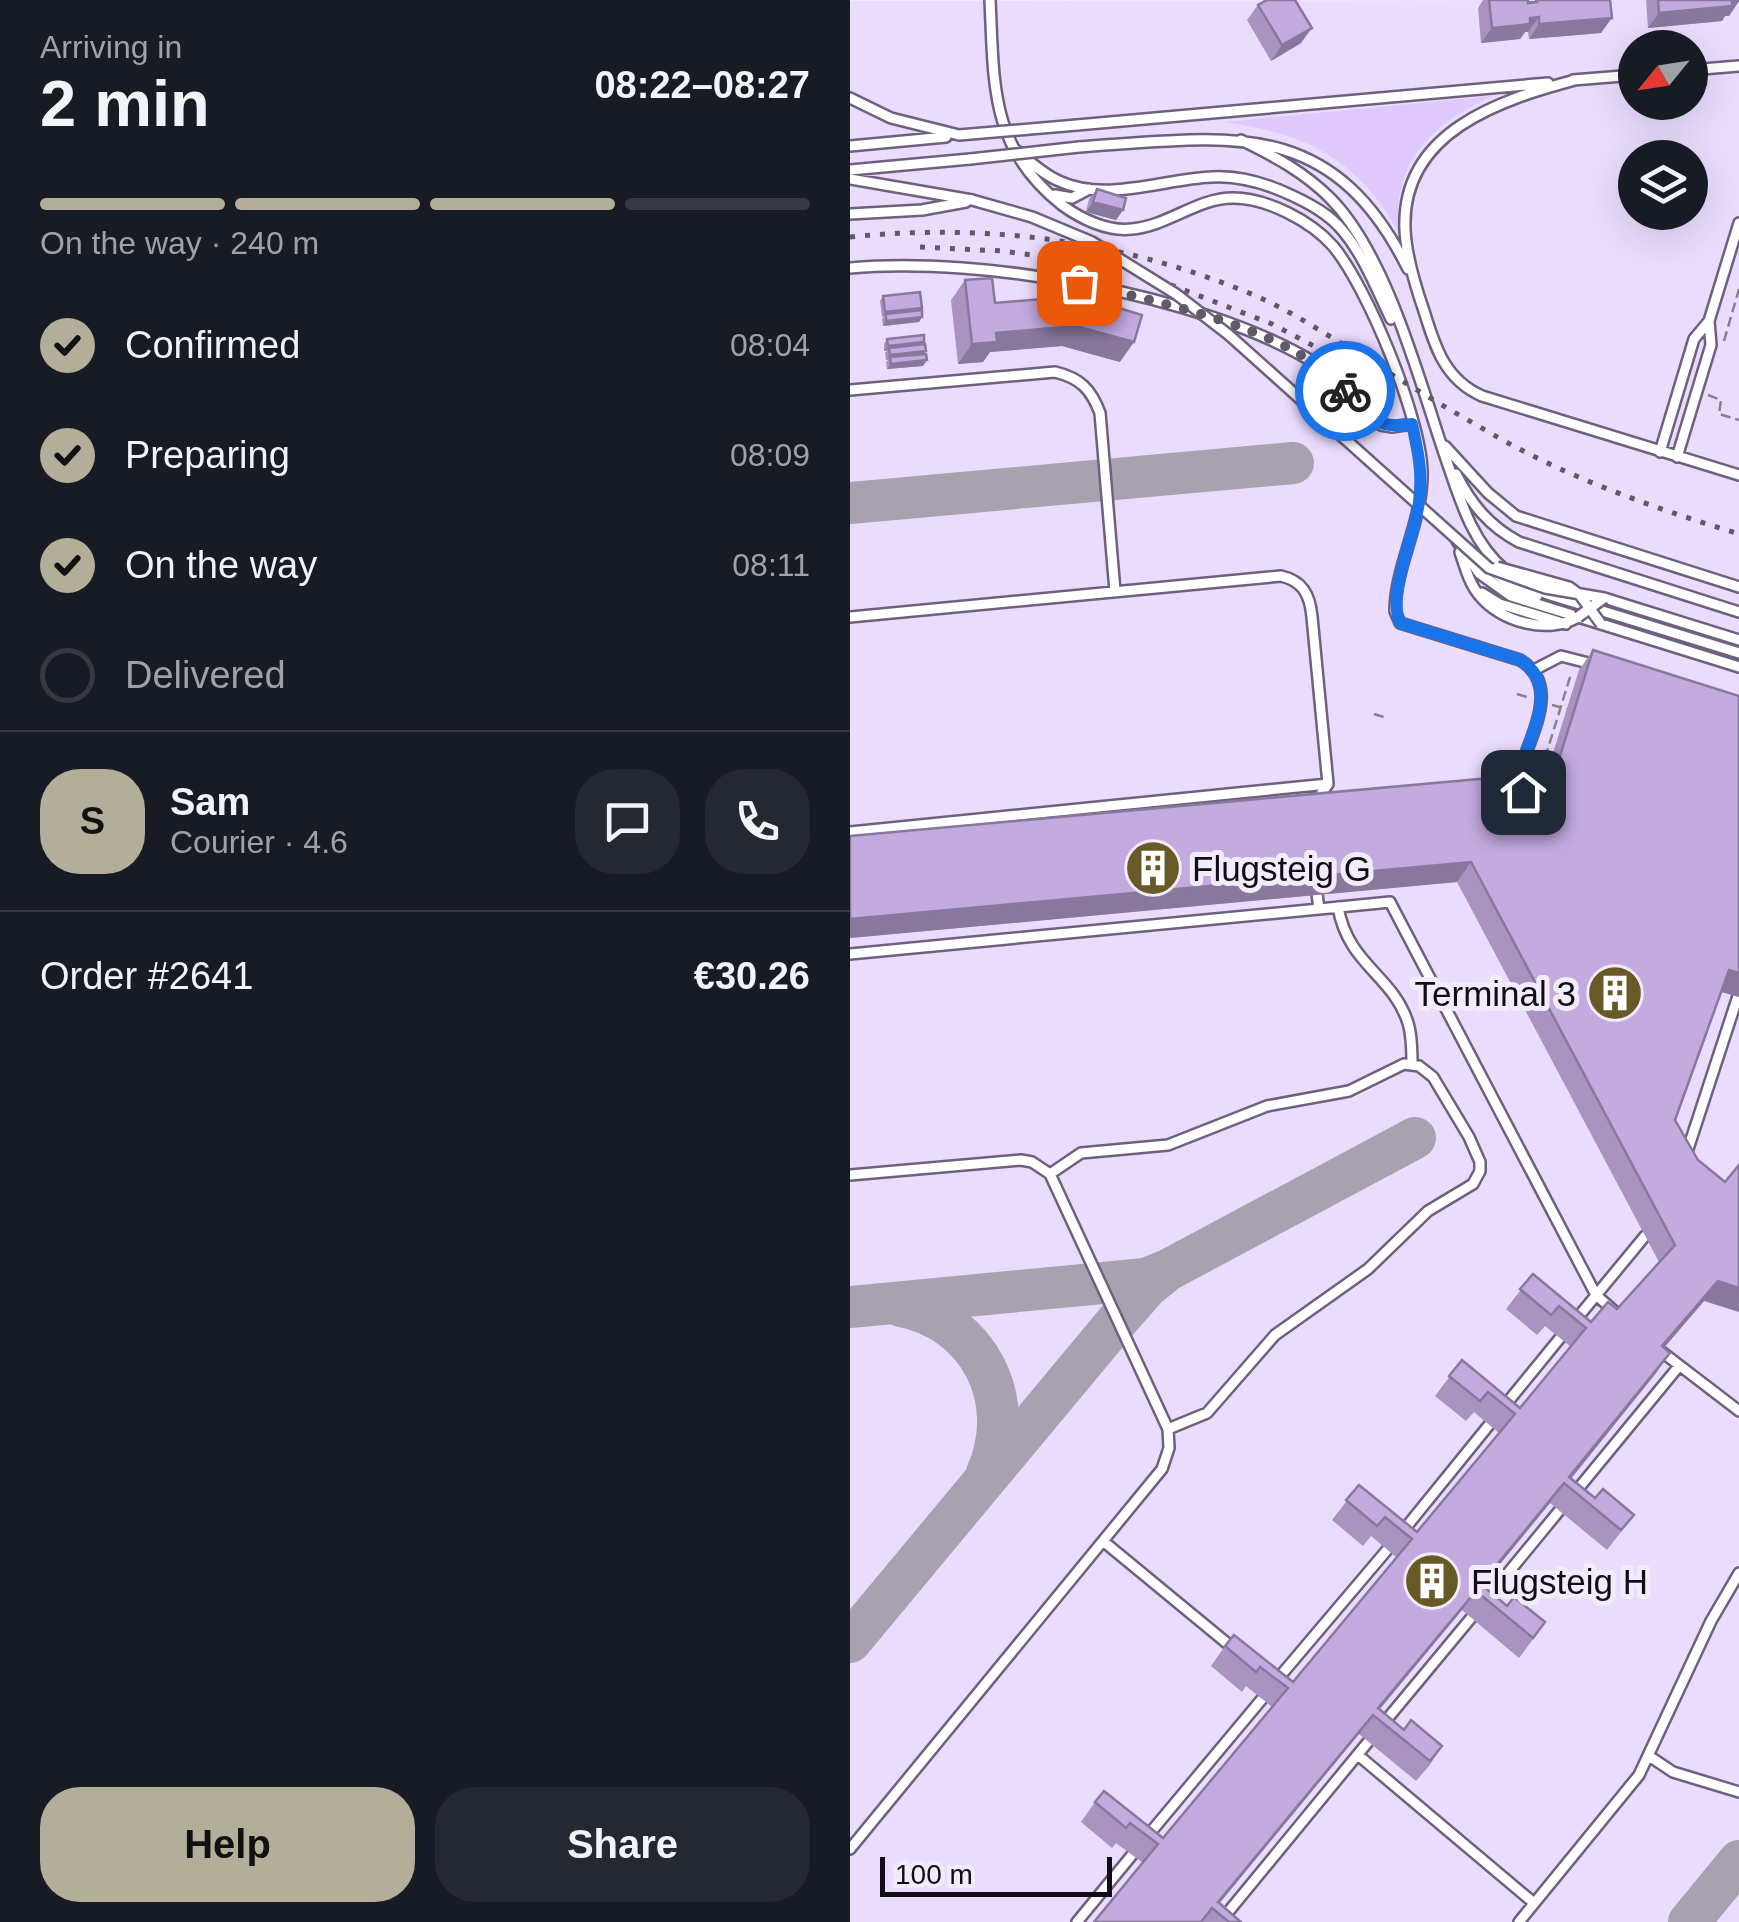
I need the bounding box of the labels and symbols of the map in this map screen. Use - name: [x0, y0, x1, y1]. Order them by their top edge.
- north arrow: [1618, 30, 1708, 120]
- pin: [1037, 241, 1122, 326]
- courier: [1295, 341, 1395, 441]
- pin: [1481, 750, 1566, 835]
- building icon: Flugsteig G: [1123, 838, 1183, 898]
- place label: Flugsteig G: [1192, 849, 1371, 888]
- building icon: Terminal 3: [1585, 963, 1645, 1023]
- place label: Terminal 3: [1415, 974, 1576, 1013]
- building icon: Flugsteig H: [1402, 1551, 1462, 1611]
- place label: Flugsteig H: [1471, 1562, 1648, 1601]
- scale bar: [880, 1852, 1112, 1896]

